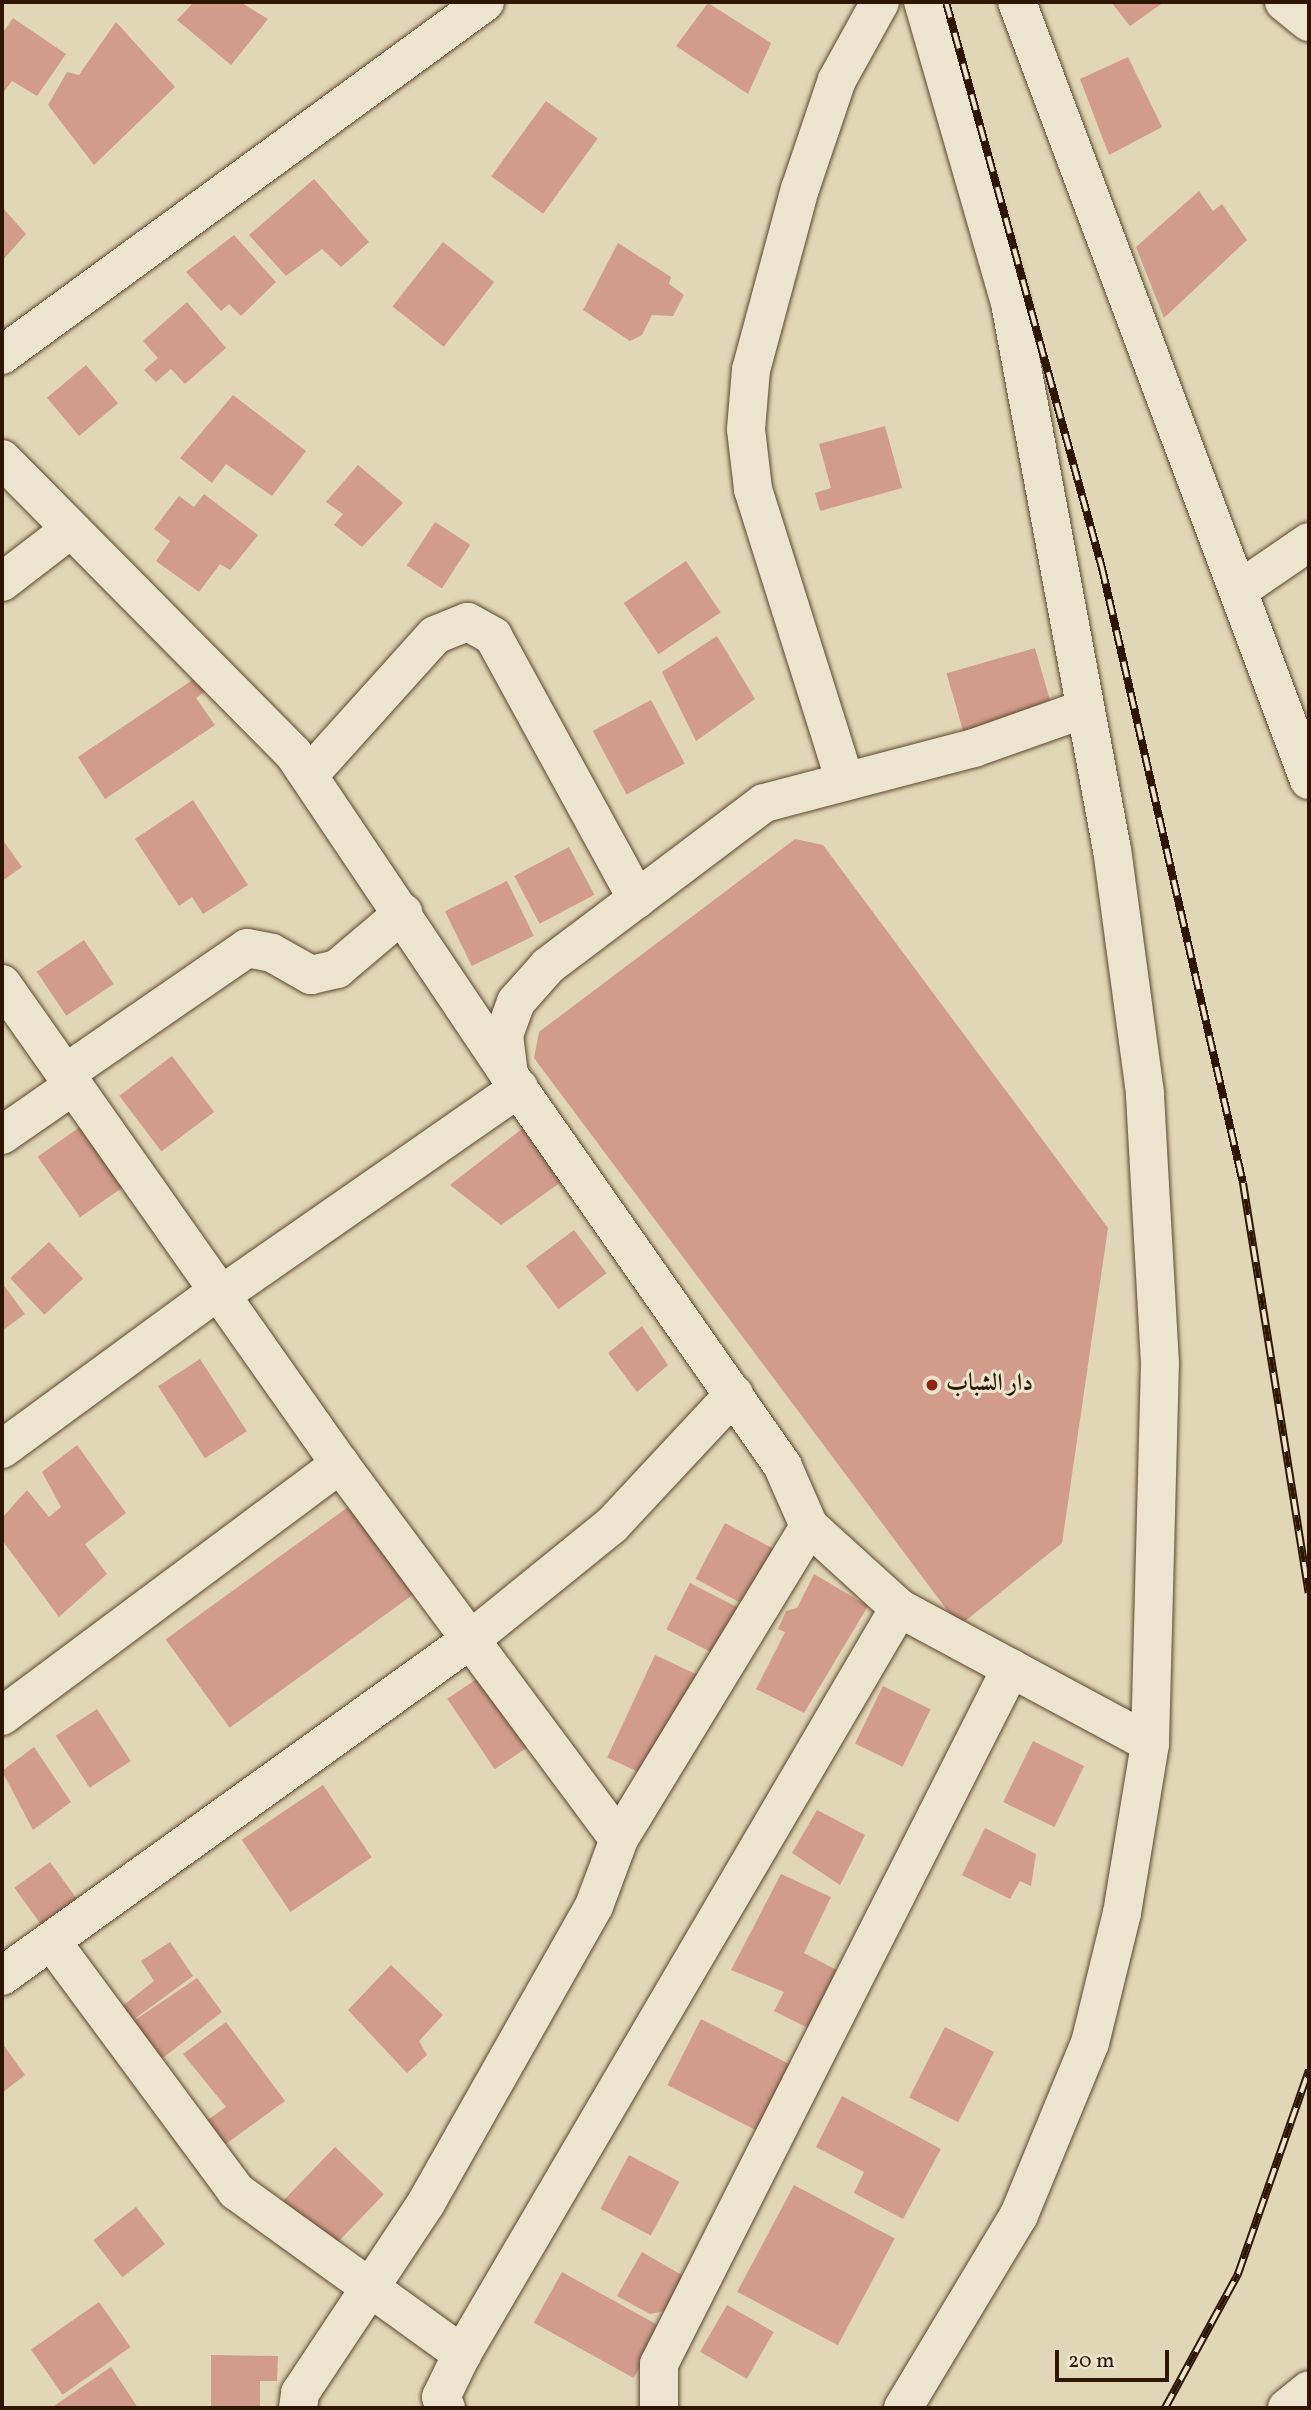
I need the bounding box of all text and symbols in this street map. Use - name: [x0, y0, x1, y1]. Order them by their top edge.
- place label: دار الشباب: [946, 1371, 1033, 1399]
- marker: دار الشباب: [924, 1377, 940, 1393]
- scale bar: [1059, 2336, 1173, 2380]
- text: 20 m: [1068, 2347, 1114, 2376]

